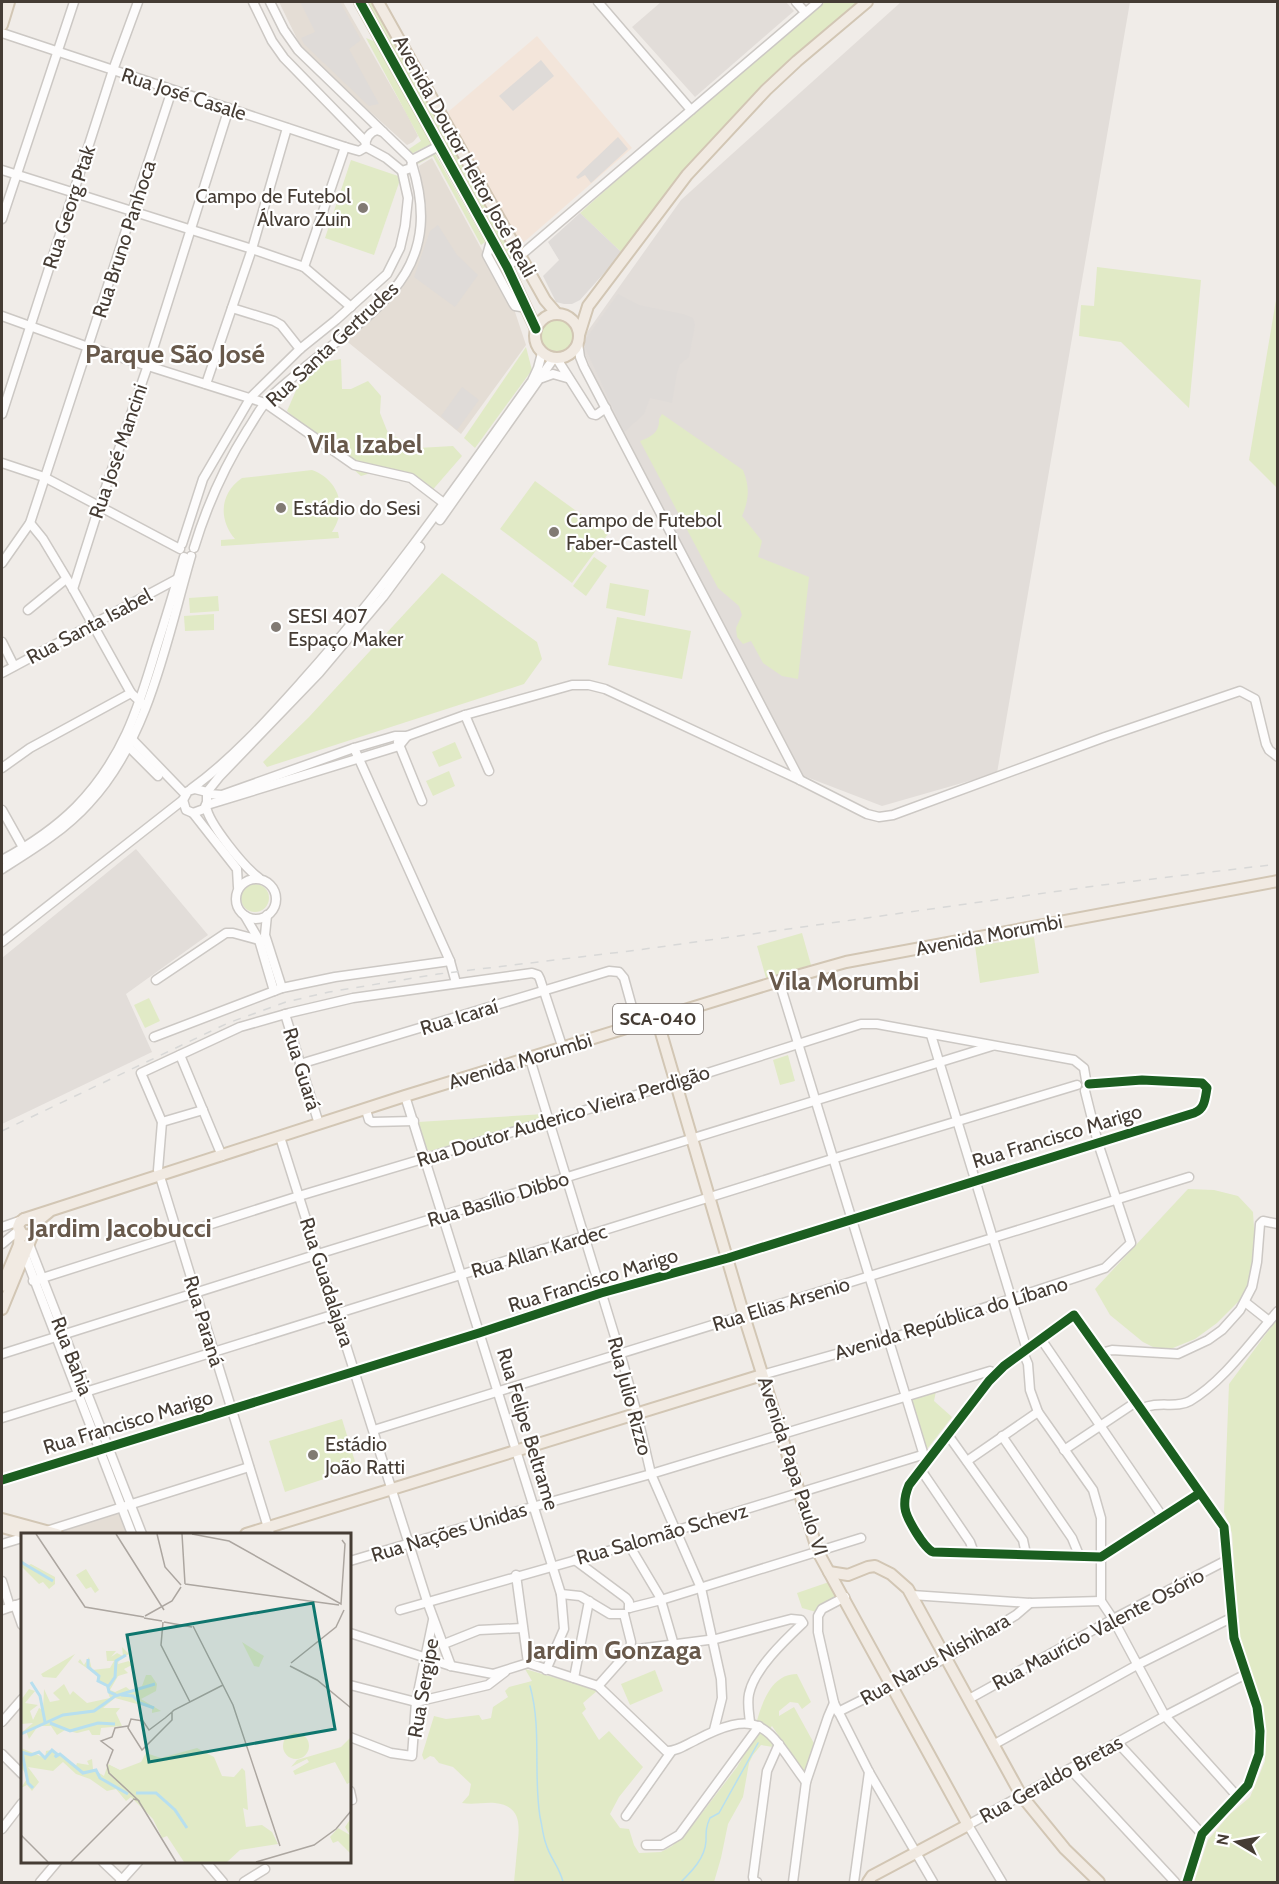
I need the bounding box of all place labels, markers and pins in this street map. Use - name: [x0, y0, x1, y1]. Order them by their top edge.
- place label: Campo de Futebol Álvaro Zuin: [195, 184, 351, 231]
- marker: Campo de Futebol Álvaro Zuin: [356, 201, 370, 215]
- place label: Estádio do Sesi: [293, 496, 420, 520]
- marker: Estádio do Sesi: [274, 501, 288, 515]
- place label: Campo de Futebol Faber-Castell: [566, 508, 722, 555]
- marker: Campo de Futebol Faber-Castell: [547, 525, 561, 539]
- place label: SESI 407 Espaço Maker: [288, 604, 404, 651]
- marker: SESI 407 Espaço Maker: [269, 620, 283, 634]
- place label: Estádio João Ratti: [324, 1432, 405, 1479]
- marker: Estádio João Ratti: [306, 1448, 320, 1462]

